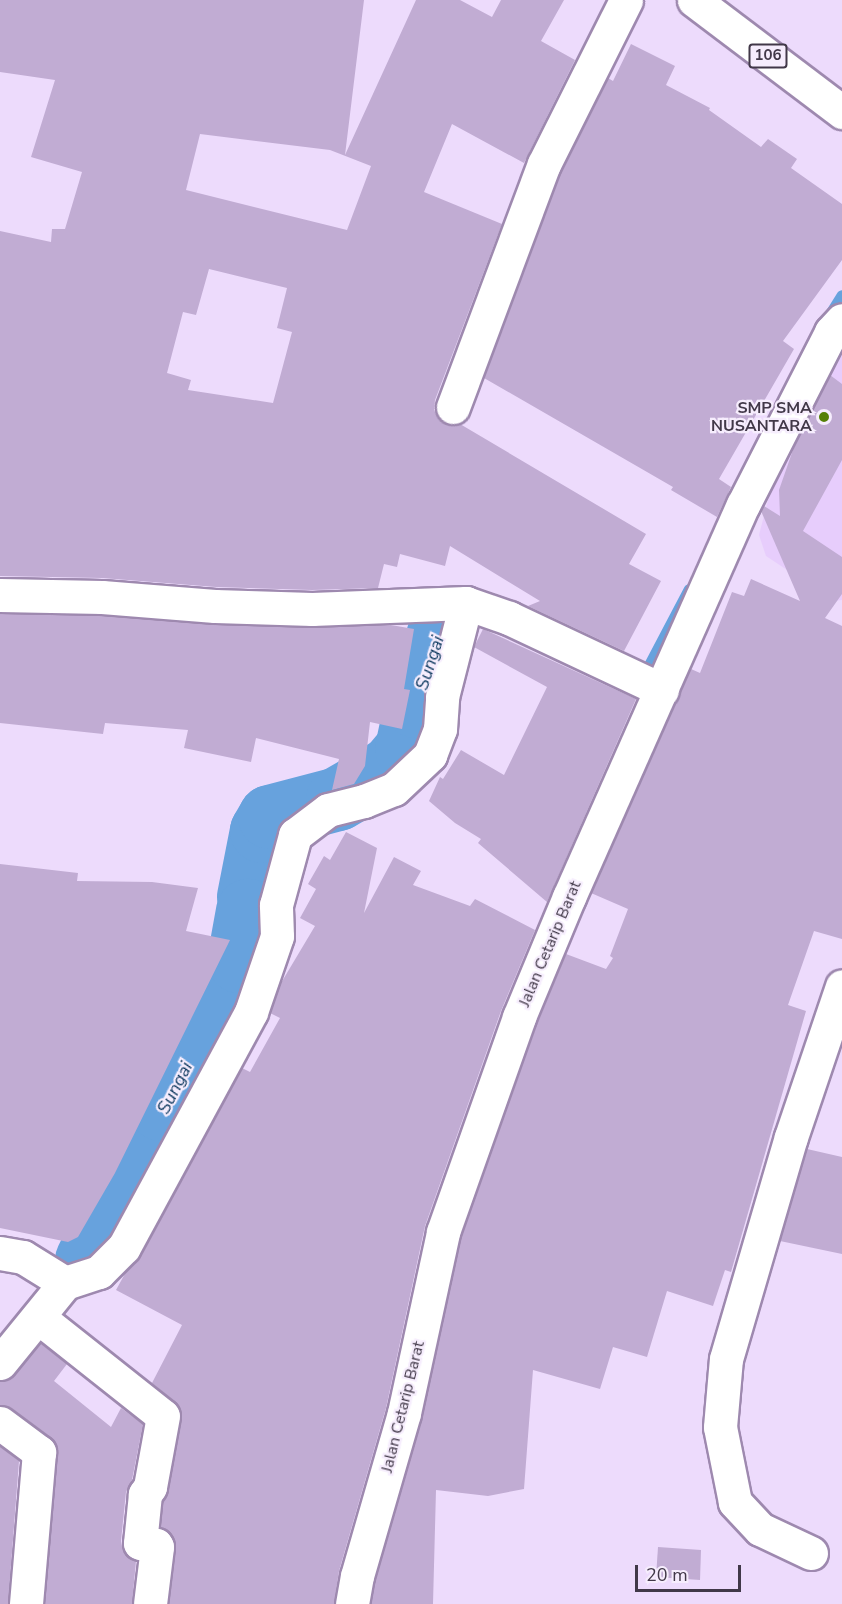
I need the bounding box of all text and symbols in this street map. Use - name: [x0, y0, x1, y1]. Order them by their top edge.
- road number: 106: [748, 44, 788, 68]
- place label: SMP SMA NUSANTARA: [711, 398, 812, 436]
- marker: SMP SMA NUSANTARA: [817, 410, 831, 424]
- water label: Sungai: [411, 633, 449, 693]
- street label: Jalan Cetarip Barat: [515, 878, 585, 1010]
- water label: Sungai: [153, 1058, 197, 1118]
- street label: Jalan Cetarip Barat: [377, 1339, 429, 1475]
- scale bar: [638, 1553, 744, 1591]
- text: 20 m: [646, 1563, 688, 1587]

